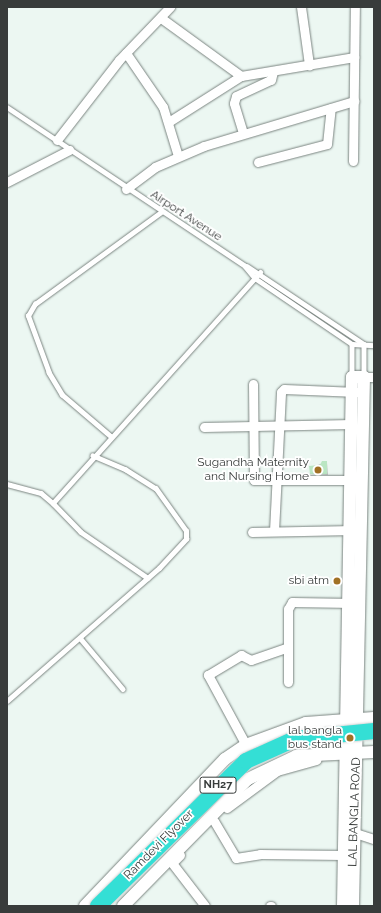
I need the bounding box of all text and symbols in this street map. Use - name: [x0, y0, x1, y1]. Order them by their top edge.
- street label: Airport Avenue: [147, 187, 225, 245]
- place label: Sugandha Maternity and Nursing Home: [197, 456, 309, 484]
- marker: Sugandha Maternity and Nursing Home: [312, 464, 324, 476]
- place label: sbi atm: [289, 574, 329, 588]
- marker: sbi atm: [332, 576, 342, 586]
- place label: lal bangla bus stand: [288, 724, 342, 752]
- marker: lal bangla bus stand: [345, 733, 355, 743]
- street label: LAL BANGLA ROAD: [346, 757, 364, 867]
- road number: NH27: [199, 776, 237, 794]
- street label: Ramdevi Flyover: [121, 807, 197, 883]

